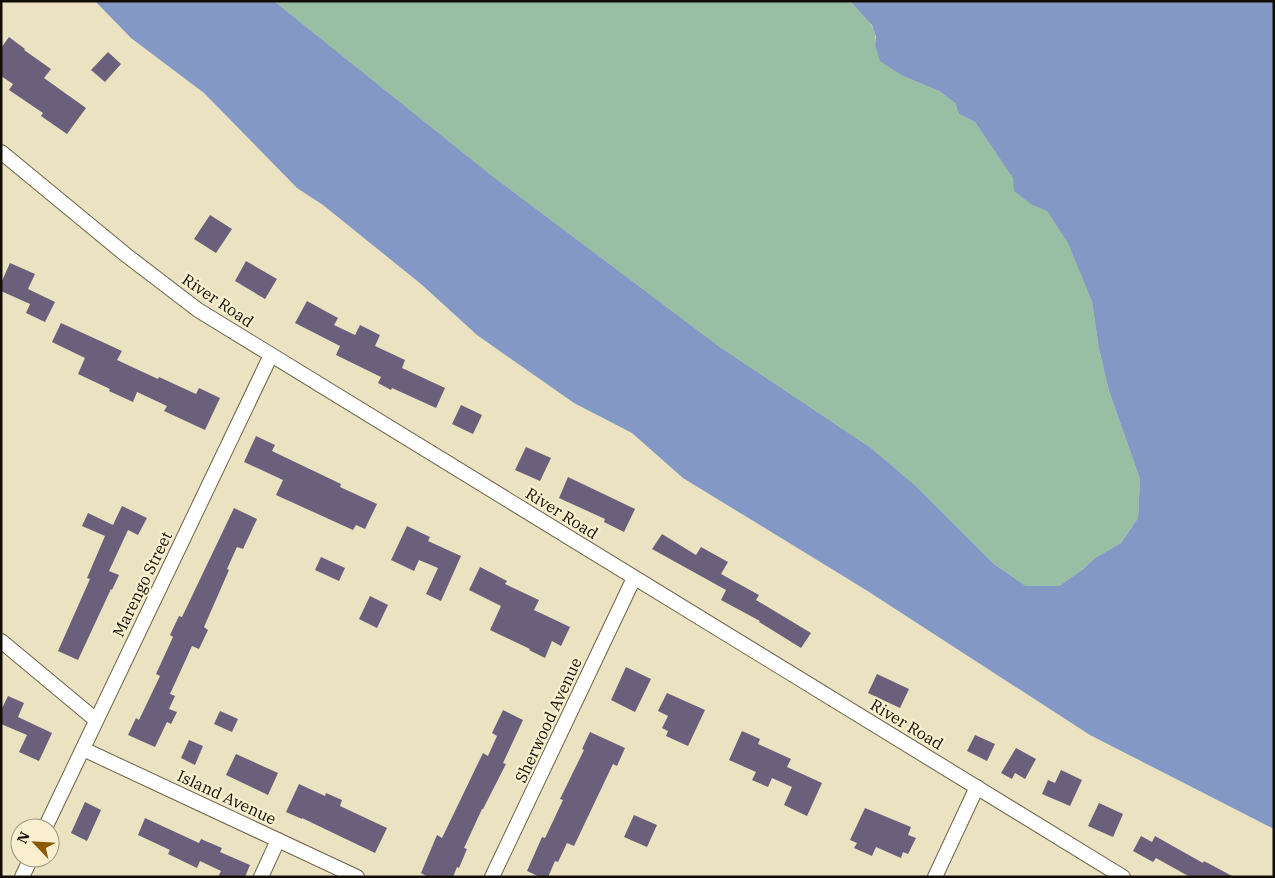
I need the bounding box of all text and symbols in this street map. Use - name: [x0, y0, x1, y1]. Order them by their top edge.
- street label: River Road: [179, 269, 258, 331]
- street label: River Road: [522, 483, 602, 543]
- street label: Marengo Street: [108, 528, 176, 640]
- street label: Sherwood Avenue: [510, 654, 586, 786]
- street label: River Road: [867, 694, 947, 754]
- street label: Island Avenue: [174, 765, 280, 829]
- north arrow: [10, 818, 60, 868]
- text: N: [13, 829, 34, 846]

